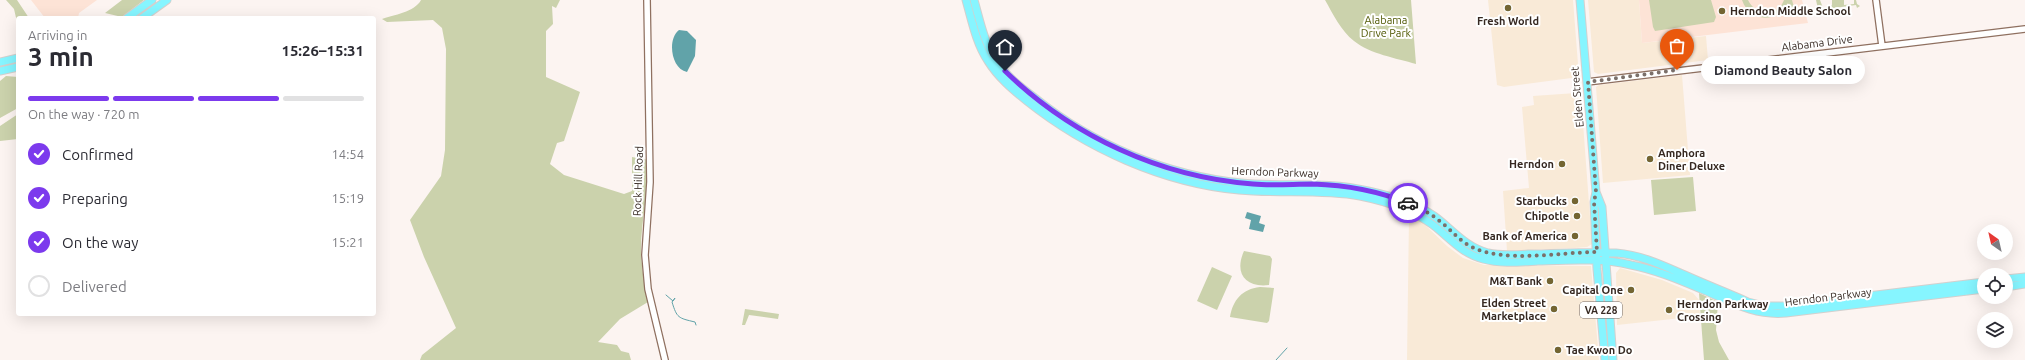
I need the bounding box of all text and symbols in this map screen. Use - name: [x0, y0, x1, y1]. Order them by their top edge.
- marker: Fresh World: [1503, 3, 1513, 13]
- place label: Herndon Middle School: [1730, 5, 1851, 17]
- marker: Herndon Middle School: [1717, 6, 1727, 16]
- park label: Alabama Drive Park: [1361, 14, 1412, 39]
- place label: Fresh World: [1477, 15, 1539, 27]
- text: Arriving in: [28, 28, 87, 42]
- pin: [1660, 29, 1694, 70]
- pin: [988, 30, 1022, 71]
- street label: Alabama Drive: [1781, 33, 1853, 53]
- icon: bag: [1666, 35, 1688, 57]
- icon: home: [994, 36, 1016, 58]
- text: 3 min: [28, 42, 94, 71]
- text: 15:26–15:31: [281, 42, 364, 59]
- callout: Diamond Beauty Salon: [1701, 56, 1865, 84]
- text: Diamond Beauty Salon: [1714, 63, 1852, 77]
- street label: Elden Street: [1568, 65, 1586, 128]
- text: On the way · 720 m: [28, 107, 140, 121]
- icon: check: [28, 143, 50, 165]
- text: Confirmed: [62, 146, 134, 163]
- street label: Rock Hill Road: [631, 146, 645, 216]
- text: 14:54: [331, 147, 364, 161]
- place label: Amphora Diner Deluxe: [1658, 147, 1725, 172]
- marker: Amphora Diner Deluxe: [1645, 154, 1655, 164]
- place label: Herndon: [1509, 158, 1554, 170]
- marker: Herndon: [1557, 159, 1567, 169]
- street label: Herndon Parkway: [1231, 164, 1319, 180]
- courier: [1388, 183, 1428, 223]
- icon: check: [28, 187, 50, 209]
- text: Preparing: [62, 190, 128, 207]
- text: 15:19: [331, 191, 364, 205]
- icon: car: [1397, 192, 1419, 214]
- place label: Starbucks: [1516, 195, 1567, 207]
- marker: Starbucks: [1570, 196, 1580, 206]
- place label: Chipotle: [1525, 210, 1569, 222]
- marker: Chipotle: [1572, 211, 1582, 221]
- north arrow: [1977, 224, 2013, 260]
- map controls: [1977, 224, 2013, 348]
- place label: Bank of America: [1482, 230, 1567, 242]
- icon: check: [28, 231, 50, 253]
- marker: Bank of America: [1570, 231, 1580, 241]
- text: On the way: [62, 234, 138, 251]
- text: 15:21: [331, 235, 364, 249]
- button: locate: [1977, 268, 2013, 304]
- place label: M&T Bank: [1490, 275, 1543, 287]
- marker: M&T Bank: [1545, 276, 1555, 286]
- text: Delivered: [62, 278, 127, 295]
- place label: Capital One: [1562, 284, 1623, 296]
- marker: Capital One: [1626, 285, 1636, 295]
- street label: Herndon Parkway: [1784, 286, 1873, 308]
- place label: Elden Street Marketplace: [1481, 297, 1546, 322]
- place label: Herndon Parkway Crossing: [1677, 298, 1769, 323]
- road number: VA 228: [1580, 302, 1622, 318]
- marker: Elden Street Marketplace: [1549, 304, 1559, 314]
- marker: Herndon Parkway Crossing: [1664, 305, 1674, 315]
- button: layers: [1977, 312, 2013, 348]
- place label: Tae Kwon Do: [1566, 344, 1633, 356]
- marker: Tae Kwon Do: [1553, 345, 1563, 355]

